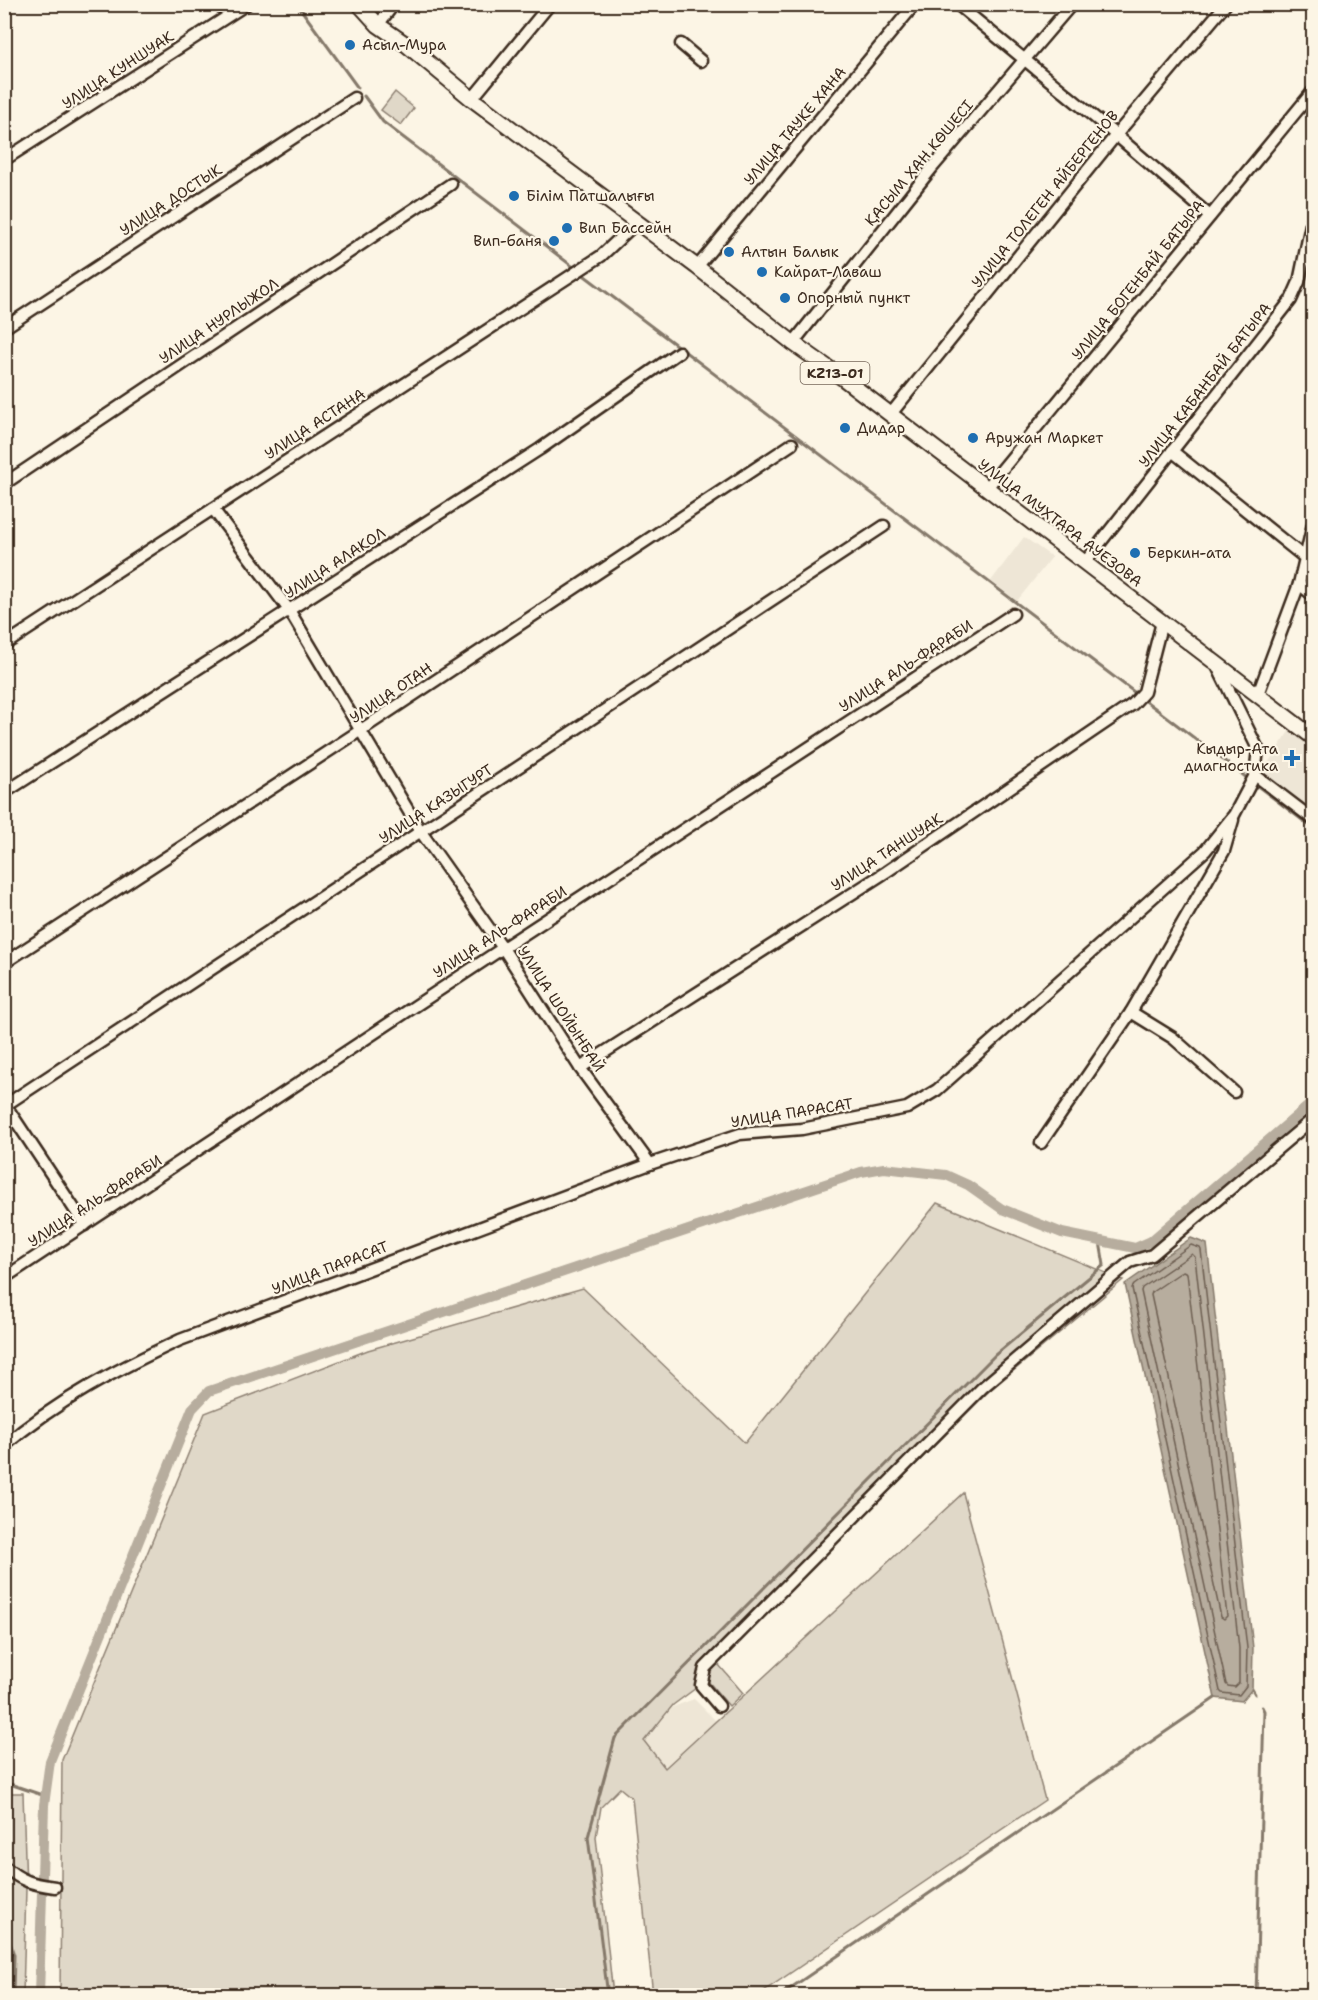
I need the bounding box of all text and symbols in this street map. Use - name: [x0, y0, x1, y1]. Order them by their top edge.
- street label: УЛИЦА КУНШУАК: [58, 26, 178, 114]
- place label: Асыл-Мура: [362, 35, 447, 55]
- marker: Асыл-Мура: [343, 38, 357, 52]
- street label: УЛИЦА ТАУКЕ ХАНА: [739, 62, 851, 190]
- street label: ҚАСЫМ ХАН КӨШЕСІ: [860, 96, 978, 230]
- street label: УЛИЦА ТОЛЕГЕН АЙБЕРГЕНОВ: [966, 105, 1123, 292]
- street label: УЛИЦА ДОСТЫК: [116, 159, 226, 240]
- place label: Білім Патшалығы: [526, 186, 655, 206]
- marker: Білім Патшалығы: [507, 189, 521, 203]
- street label: УЛИЦА БОГЕНБАЙ БАТЫРА: [1066, 195, 1209, 364]
- place label: Вип Бассейн: [579, 218, 672, 238]
- marker: Вип Бассейн: [560, 221, 574, 235]
- place label: Вип-баня: [473, 231, 542, 251]
- marker: Вип-баня: [547, 234, 561, 248]
- place label: Алтын Балык: [741, 242, 839, 262]
- marker: Алтын Балык: [722, 245, 736, 259]
- place label: Кайрат-Лаваш: [774, 262, 882, 282]
- marker: Кайрат-Лаваш: [755, 265, 769, 279]
- street label: УЛИЦА НУРЛЫЖОЛ: [155, 273, 283, 369]
- place label: Опорный пункт: [797, 288, 910, 308]
- marker: Опорный пункт: [778, 291, 792, 305]
- street label: УЛИЦА КАБАНБАЙ БАТЫРА: [1134, 298, 1276, 471]
- road number: KZ13-01: [800, 362, 870, 384]
- street label: УЛИЦА АСТАНА: [261, 384, 369, 464]
- place label: Дидар: [857, 418, 905, 438]
- marker: Дидар: [838, 421, 852, 435]
- place label: Аружан Маркет: [985, 428, 1103, 448]
- marker: Аружан Маркет: [966, 431, 980, 445]
- street label: УЛИЦА МУХТАРА АУЕЗОВА: [974, 455, 1146, 592]
- street label: УЛИЦА АЛАКОЛ: [280, 523, 390, 603]
- place label: Беркин-ата: [1147, 543, 1232, 563]
- marker: Беркин-ата: [1128, 546, 1142, 560]
- street label: УЛИЦА АЛЬ-ФАРАБИ: [835, 615, 977, 717]
- street label: УЛИЦА ОТАН: [346, 658, 436, 728]
- place label: Кыдыр-Ата диагностика: [1184, 739, 1279, 776]
- marker: Кыдыр-Ата диагностика: [1283, 749, 1301, 767]
- street label: УЛИЦА КАЗЫГУРТ: [375, 760, 497, 848]
- street label: УЛИЦА ТАНШУАК: [827, 808, 947, 896]
- street label: УЛИЦА АЛЬ-ФАРАБИ: [429, 881, 571, 983]
- street label: УЛИЦА ШОЙЫНБАЙ: [513, 942, 610, 1076]
- street label: УЛИЦА ПАРАСАТ: [729, 1093, 855, 1133]
- street label: УЛИЦА АЛЬ-ФАРАБИ: [24, 1150, 166, 1252]
- street label: УЛИЦА ПАРАСАТ: [269, 1237, 391, 1299]

